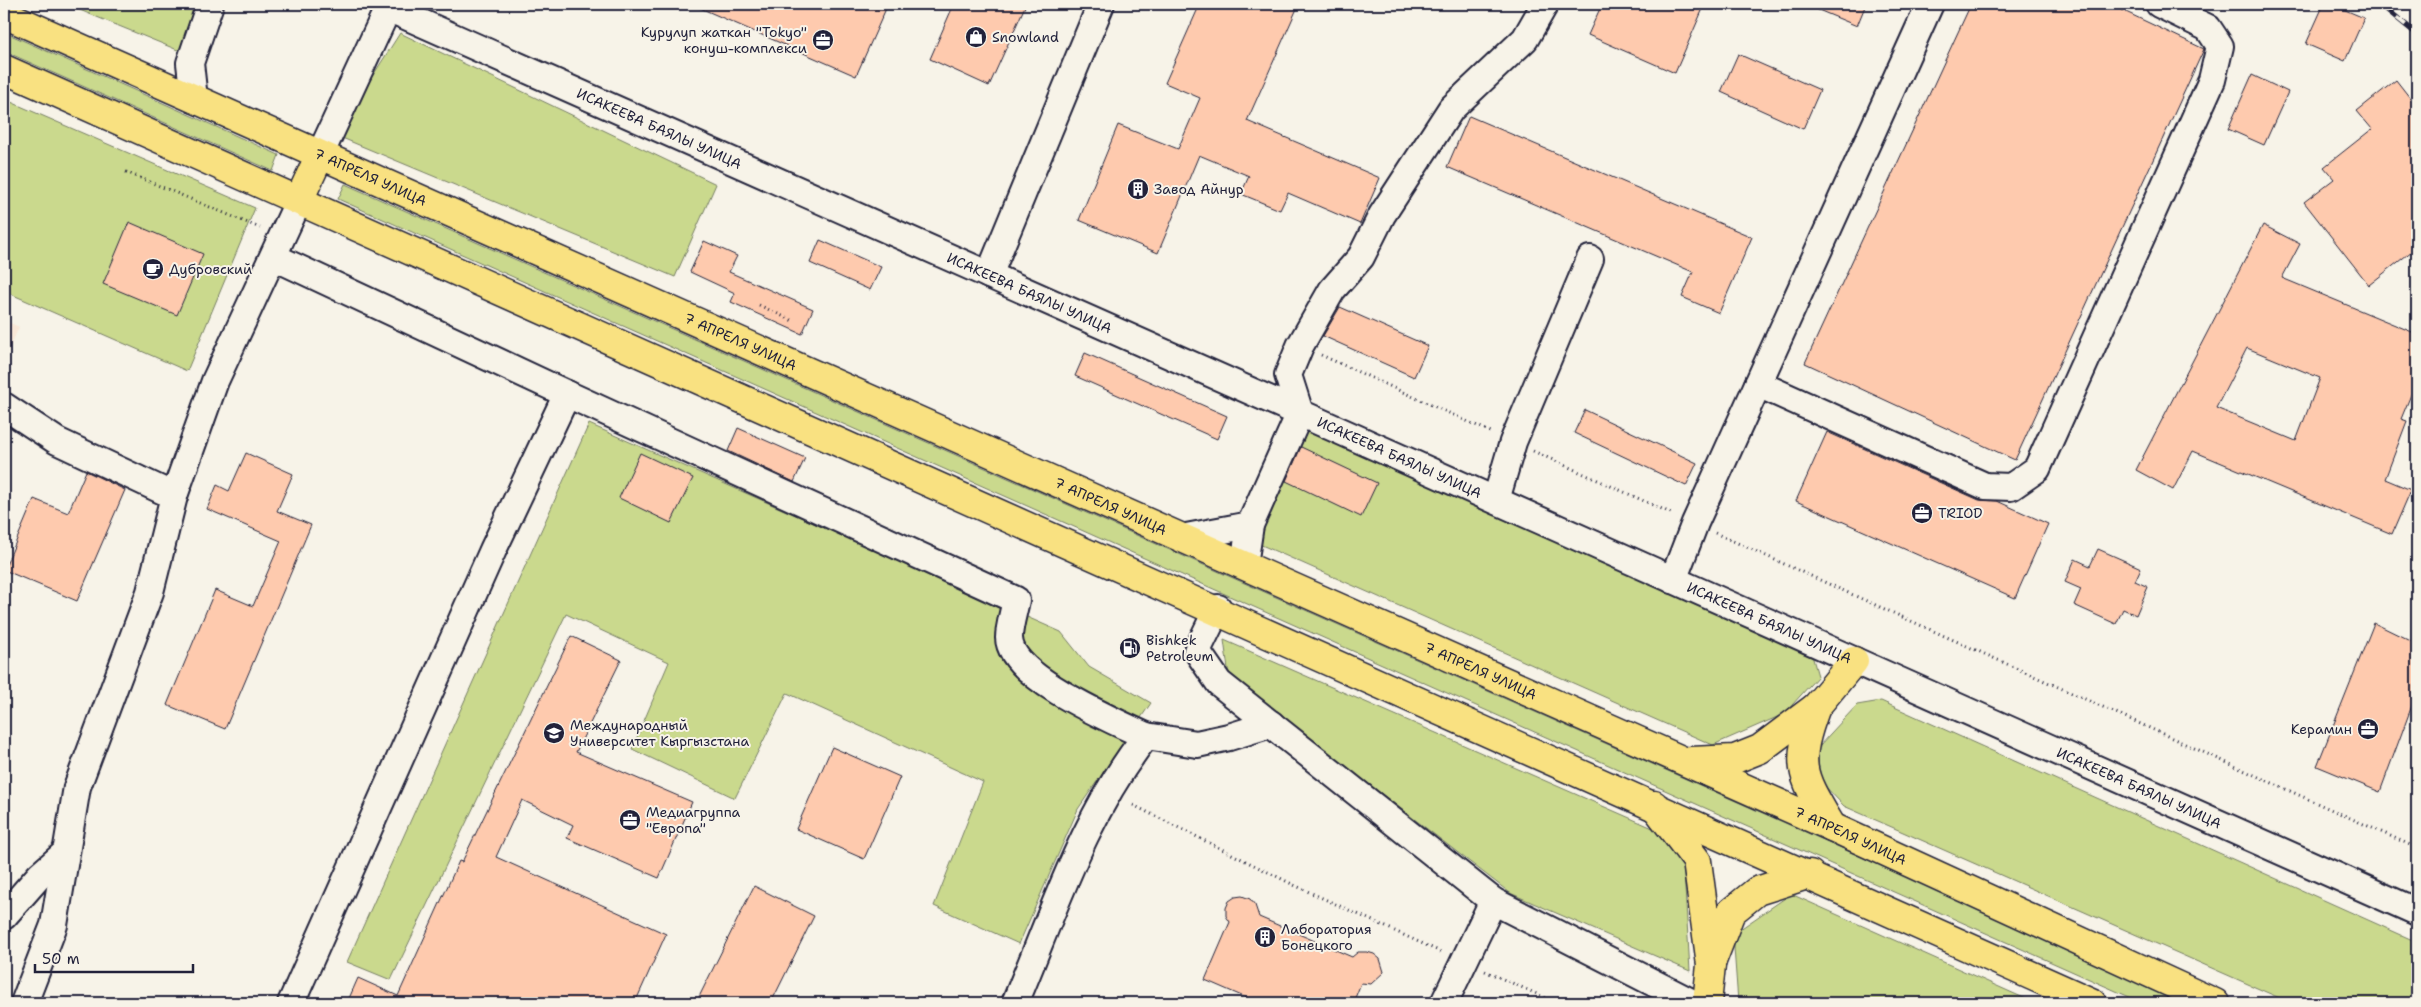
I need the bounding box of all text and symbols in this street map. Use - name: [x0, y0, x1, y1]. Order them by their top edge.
- place label: Курулуп жаткан "Tokyo" конуш-комплекси: [641, 23, 807, 57]
- shop icon: Snowland: [964, 25, 988, 49]
- office icon: Курулуп жаткан "Tokyo" конуш-комплекси: [811, 28, 835, 52]
- place label: Snowland: [992, 28, 1059, 46]
- street label: ИСАКЕЕВА БАЯЛЫ УЛИЦА: [574, 84, 744, 173]
- street label: 7 АПРЕЛЯ УЛИЦА: [311, 144, 429, 210]
- building icon: Завод Айнур: [1126, 177, 1150, 201]
- place label: Завод Айнур: [1154, 180, 1244, 198]
- street label: ИСАКЕЕВА БАЯЛЫ УЛИЦА: [944, 248, 1115, 337]
- cafe icon: Дубровский: [141, 257, 165, 281]
- place label: Дубровский: [169, 260, 252, 278]
- street label: 7 АПРЕЛЯ УЛИЦА: [681, 309, 799, 374]
- street label: ИСАКЕЕВА БАЯЛЫ УЛИЦА: [1314, 413, 1485, 502]
- street label: 7 АПРЕЛЯ УЛИЦА: [1052, 473, 1169, 539]
- office icon: TRIOD: [1910, 501, 1934, 525]
- place label: TRIOD: [1938, 504, 1983, 522]
- street label: ИСАКЕЕВА БАЯЛЫ УЛИЦА: [1684, 578, 1854, 667]
- place label: Bishkek Petroleum: [1146, 631, 1214, 665]
- fuel station icon: Bishkek Petroleum: [1118, 636, 1142, 660]
- street label: 7 АПРЕЛЯ УЛИЦА: [1422, 638, 1540, 704]
- place label: Международный Университет Кыргызстана: [570, 716, 749, 750]
- office icon: Керамин: [2356, 717, 2380, 741]
- place label: Керамин: [2291, 720, 2352, 738]
- school or university icon: Международный Университет Кыргызстана: [542, 721, 566, 745]
- street label: ИСАКЕЕВА БАЯЛЫ УЛИЦА: [2054, 743, 2224, 832]
- street label: 7 АПРЕЛЯ УЛИЦА: [1792, 802, 1909, 869]
- place label: Медиагруппа "Европа": [646, 803, 741, 837]
- office icon: Медиагруппа "Европа": [618, 808, 642, 832]
- place label: Лаборатория Бонецкого: [1281, 920, 1372, 954]
- building icon: Лаборатория Бонецкого: [1253, 925, 1277, 949]
- scale bar: [35, 942, 192, 974]
- text: 50 m: [42, 949, 80, 969]

